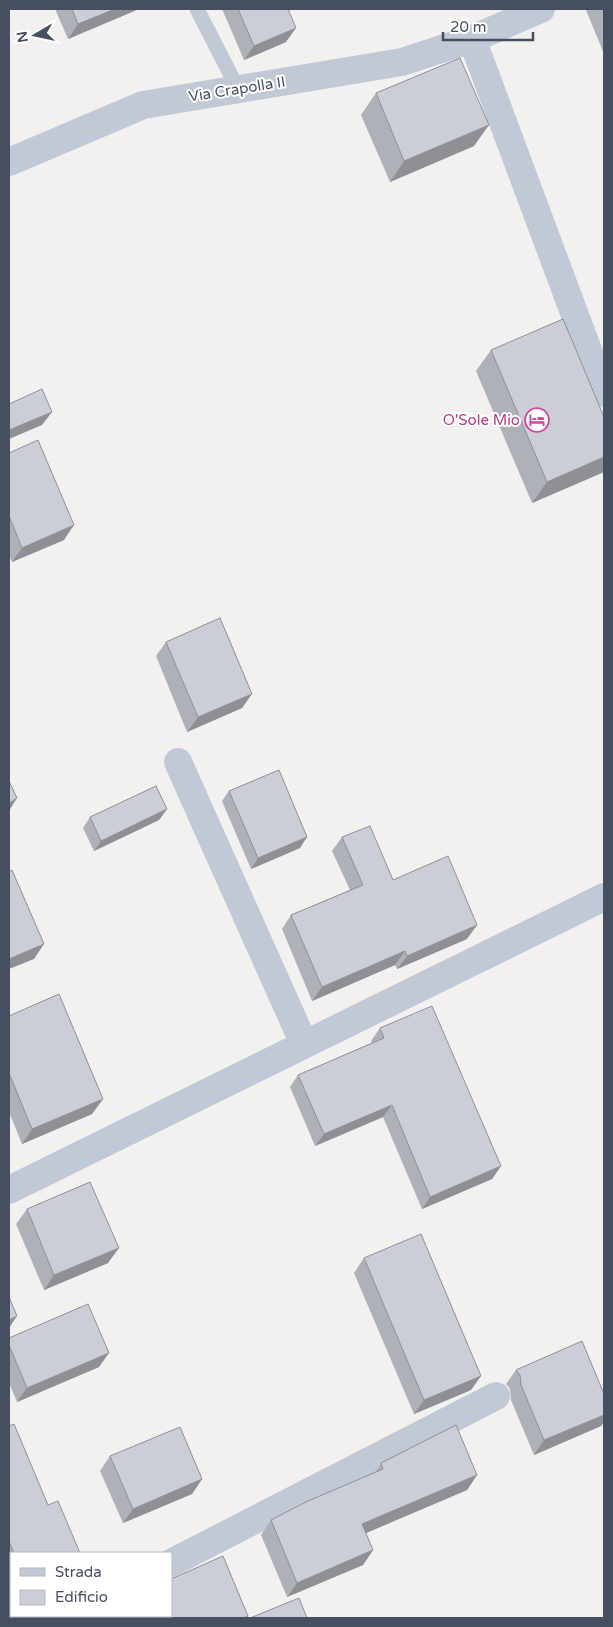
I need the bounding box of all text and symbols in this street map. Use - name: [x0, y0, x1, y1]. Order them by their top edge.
- north arrow: [10, 10, 60, 60]
- scale bar: [443, 10, 533, 42]
- text: 20 m: [450, 18, 487, 36]
- text: N: [13, 30, 32, 44]
- street label: Via Crapolla II: [187, 72, 287, 106]
- hotel icon: O'Sole Mio: [524, 407, 550, 433]
- place label: O'Sole Mio: [443, 411, 520, 429]
- legend: [10, 1552, 172, 1617]
- text: Strada: [55, 1563, 102, 1581]
- text: Edificio: [55, 1588, 108, 1606]

